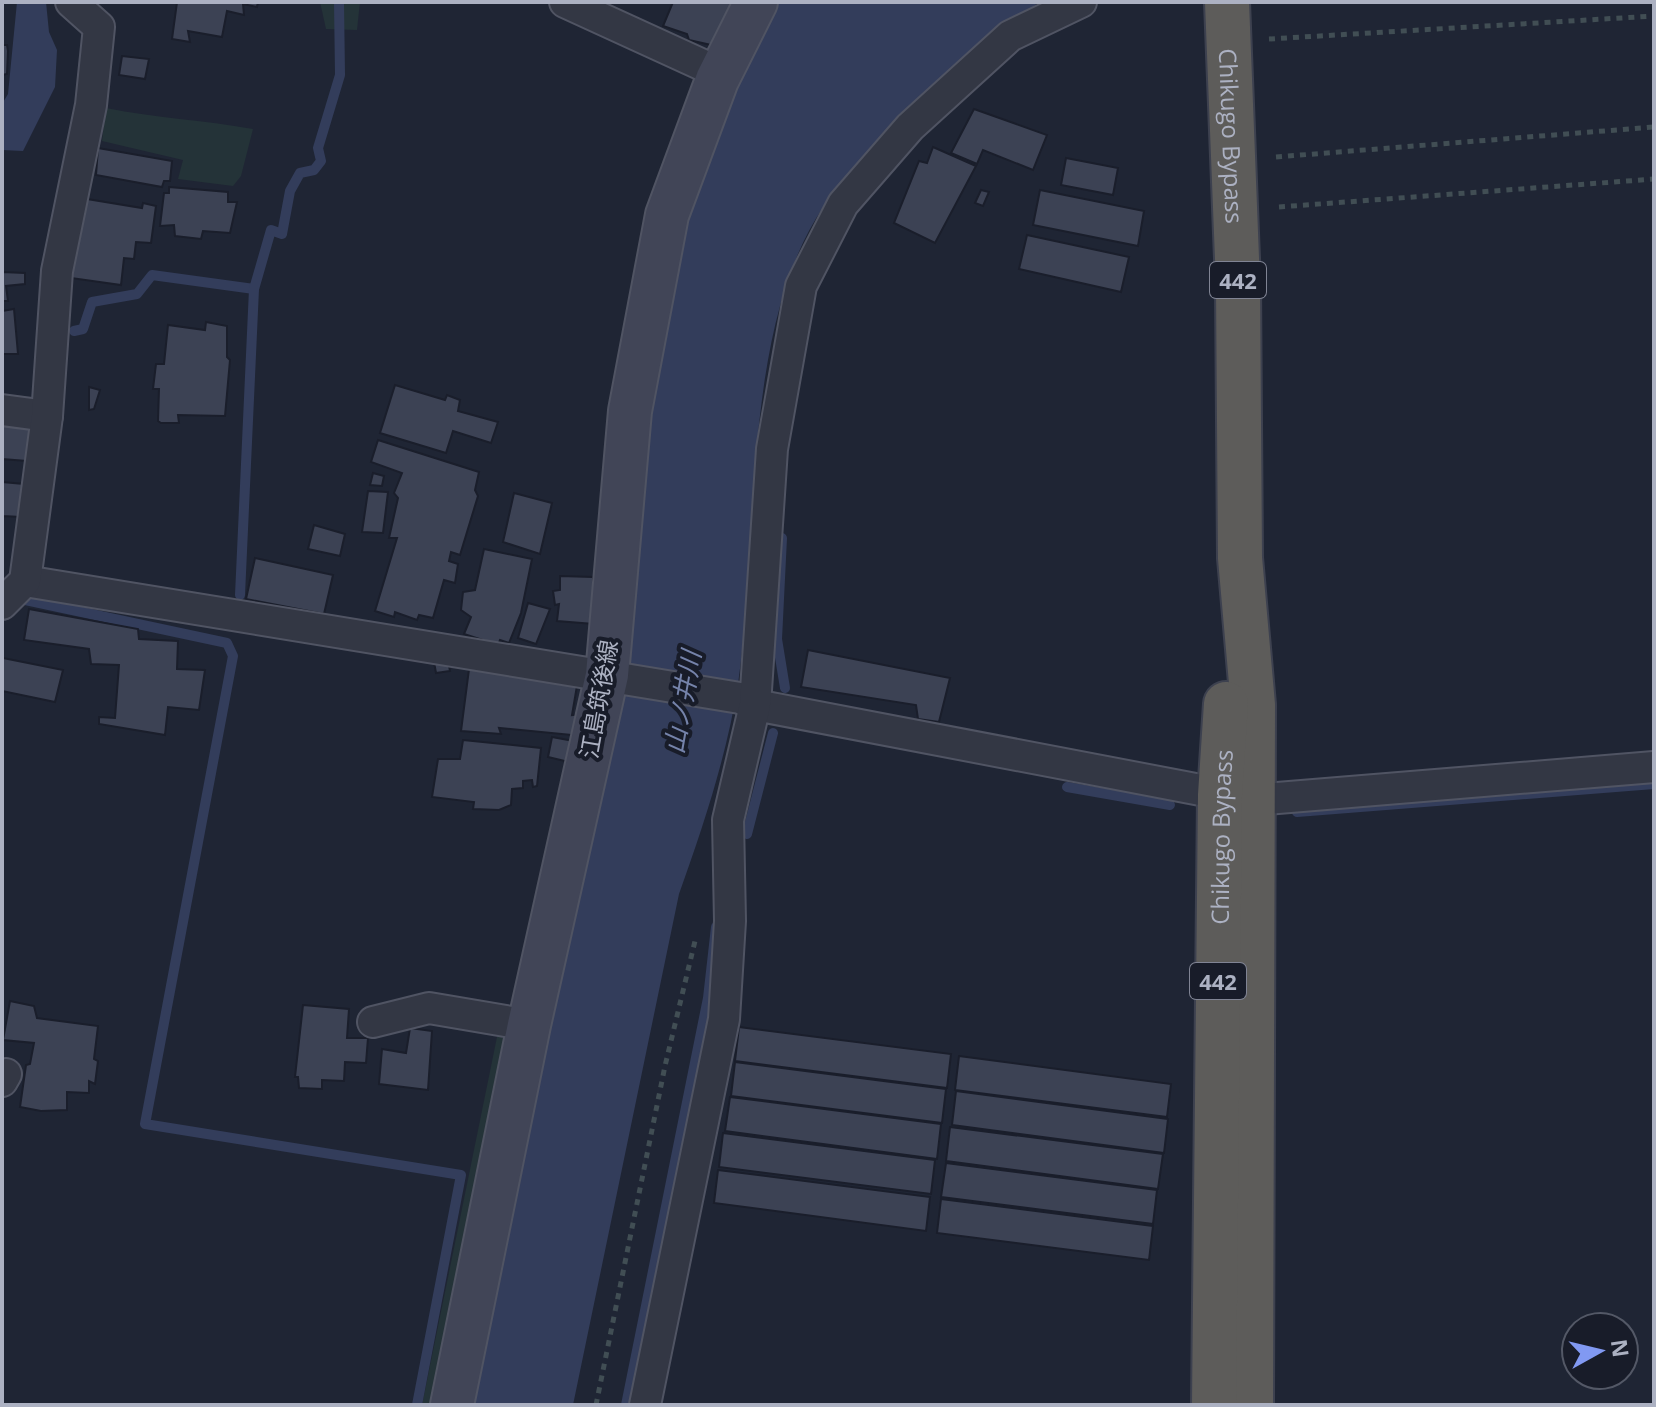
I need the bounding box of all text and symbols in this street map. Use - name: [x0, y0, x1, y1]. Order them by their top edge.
- street label: Chikugo Bypass: [1212, 48, 1252, 224]
- road number: 442: [1210, 262, 1266, 298]
- street label: 江島筑後線: [571, 637, 625, 761]
- water label: 山ノ井川: [655, 645, 709, 756]
- street label: Chikugo Bypass: [1202, 748, 1239, 925]
- road number: 442: [1190, 963, 1246, 999]
- north arrow: [1560, 1311, 1640, 1391]
- text: N: [1605, 1337, 1637, 1359]

